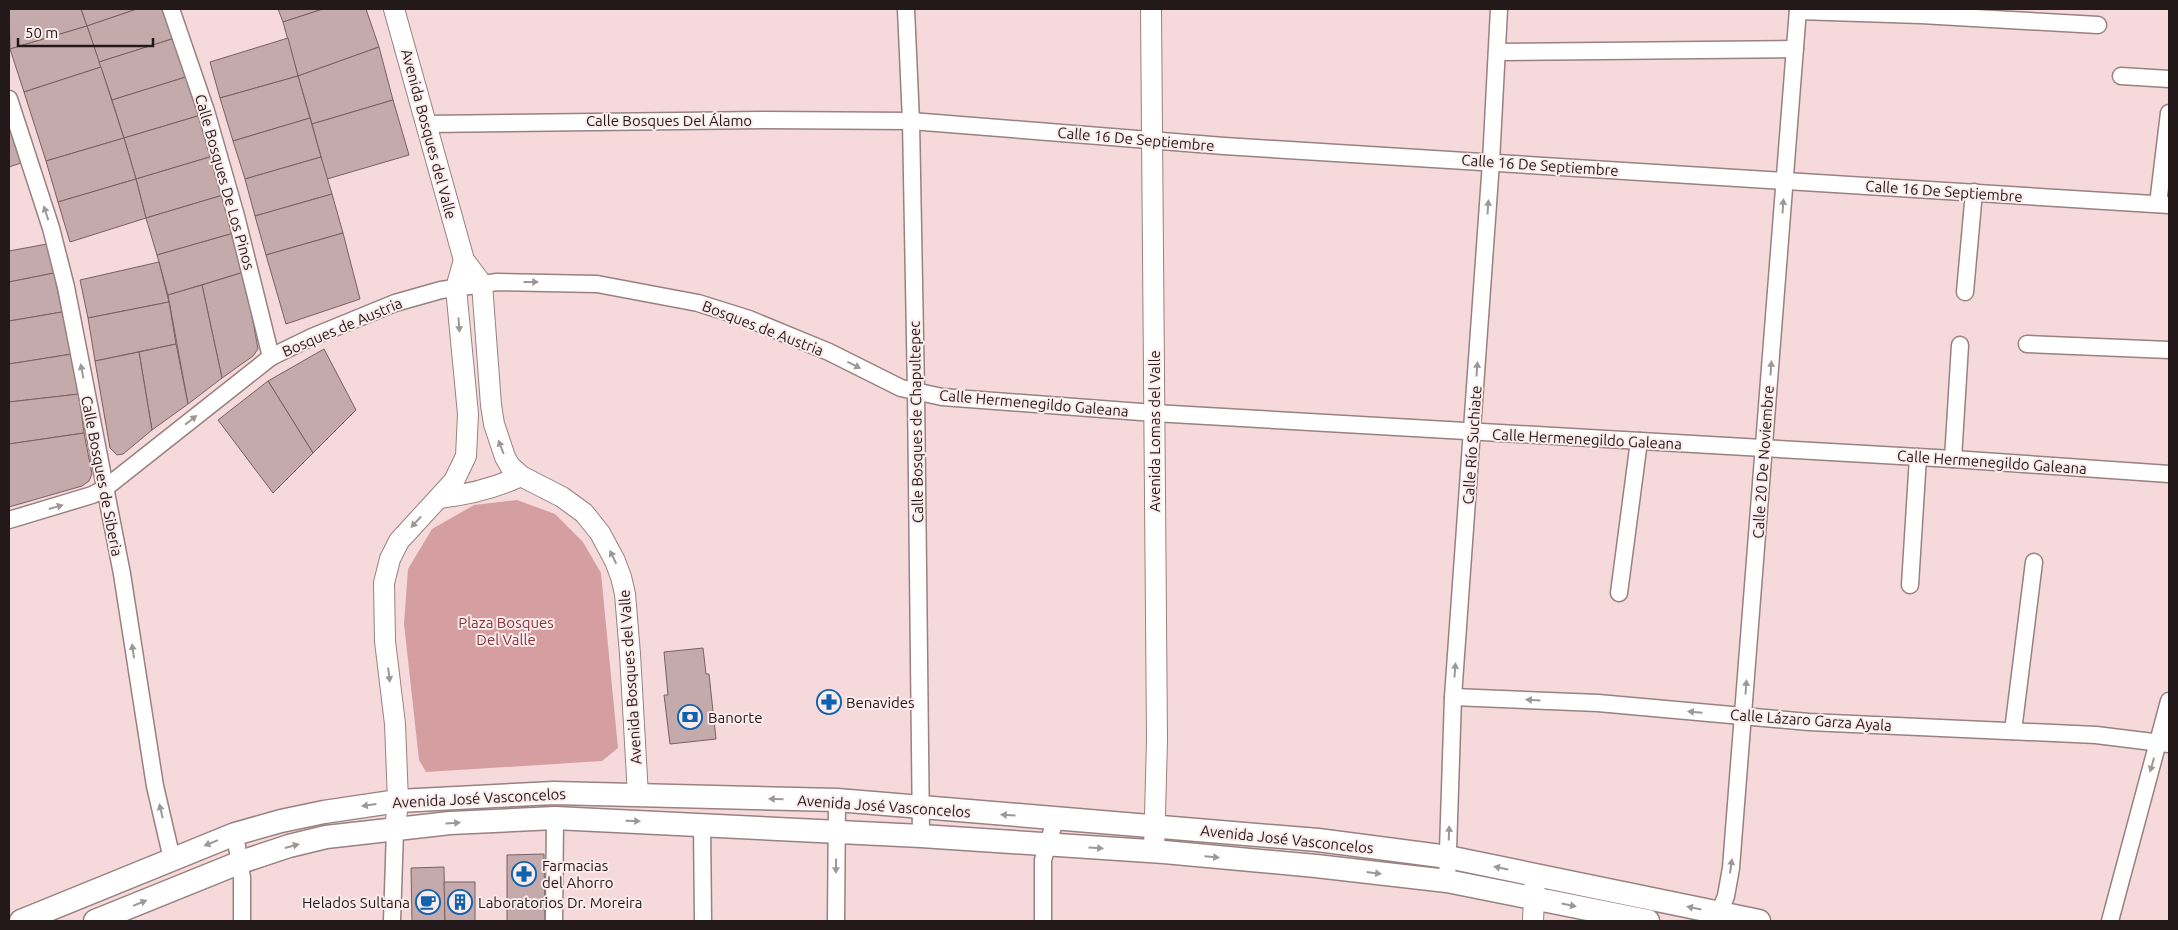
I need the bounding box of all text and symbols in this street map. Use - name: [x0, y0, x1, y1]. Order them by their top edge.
- scale bar: [18, 15, 152, 47]
- text: 50 m: [25, 24, 58, 41]
- street label: Avenida Bosques del Valle: [398, 47, 460, 221]
- street label: Calle Bosques De Los Pinos: [192, 92, 258, 272]
- street label: Calle Bosques Del Álamo: [586, 112, 752, 129]
- street label: Calle 16 De Septiembre: [1057, 124, 1215, 154]
- street label: Calle 16 De Septiembre: [1461, 151, 1619, 179]
- street label: Calle 16 De Septiembre: [1865, 177, 2023, 205]
- one-way arrow: [1485, 198, 1493, 214]
- one-way arrow: [1779, 198, 1787, 214]
- one-way arrow: [42, 205, 49, 220]
- one-way arrow: [523, 278, 539, 286]
- street label: Bosques de Austria: [279, 294, 405, 360]
- street label: Bosques de Austria: [700, 297, 826, 359]
- one-way arrow: [455, 318, 463, 334]
- street label: Calle Bosques de Chapultepec: [906, 321, 926, 523]
- street label: Avenida Lomas del Valle: [1146, 350, 1163, 512]
- one-way arrow: [1474, 360, 1482, 376]
- one-way arrow: [1767, 360, 1775, 376]
- one-way arrow: [847, 361, 862, 369]
- one-way arrow: [78, 363, 86, 379]
- street label: Calle Río Suchiate: [1459, 385, 1485, 505]
- street label: Calle 20 De Noviembre: [1749, 385, 1777, 539]
- street label: Calle Hermenegildo Galeana: [939, 386, 1129, 420]
- street label: Calle Bosques de Siberia: [78, 394, 126, 558]
- one-way arrow: [184, 415, 197, 425]
- street label: Calle Hermenegildo Galeana: [1492, 426, 1682, 452]
- one-way arrow: [497, 439, 505, 454]
- street label: Calle Hermenegildo Galeana: [1897, 447, 2087, 477]
- one-way arrow: [48, 502, 63, 510]
- one-way arrow: [410, 516, 422, 528]
- one-way arrow: [609, 550, 617, 564]
- street label: Avenida Bosques del Valle: [615, 589, 645, 765]
- park label: Plaza Bosques Del Valle: [458, 614, 554, 648]
- one-way arrow: [129, 643, 137, 659]
- one-way arrow: [1451, 662, 1459, 678]
- one-way arrow: [385, 667, 393, 683]
- one-way arrow: [1742, 679, 1750, 695]
- pharmacy icon: Benavides: [816, 689, 842, 715]
- place label: Benavides: [846, 694, 915, 711]
- one-way arrow: [1525, 696, 1541, 704]
- bank icon: Banorte: [677, 704, 703, 730]
- street label: Calle Lázaro Garza Ayala: [1730, 706, 1892, 734]
- one-way arrow: [1687, 708, 1703, 716]
- place label: Banorte: [708, 709, 762, 726]
- one-way arrow: [2148, 757, 2156, 772]
- street label: Avenida José Vasconcelos: [392, 785, 566, 811]
- street label: Avenida José Vasconcelos: [797, 791, 971, 821]
- one-way arrow: [768, 795, 784, 803]
- one-way arrow: [361, 802, 377, 810]
- one-way arrow: [157, 804, 165, 819]
- one-way arrow: [999, 810, 1015, 818]
- one-way arrow: [445, 818, 461, 826]
- one-way arrow: [625, 818, 641, 826]
- street label: Avenida José Vasconcelos: [1200, 821, 1374, 857]
- one-way arrow: [1445, 824, 1453, 840]
- one-way arrow: [204, 840, 219, 847]
- one-way arrow: [285, 841, 300, 849]
- one-way arrow: [1088, 844, 1104, 852]
- one-way arrow: [1204, 853, 1220, 861]
- place label: Farmacias del Ahorro: [542, 857, 614, 891]
- one-way arrow: [832, 858, 840, 874]
- one-way arrow: [1727, 858, 1735, 874]
- pharmacy icon: Farmacias del Ahorro: [511, 861, 537, 887]
- one-way arrow: [1493, 864, 1508, 872]
- one-way arrow: [1366, 869, 1382, 877]
- cafe icon: Helados Sultana: [415, 889, 441, 915]
- building icon: Laboratorios Dr. Moreira: [447, 889, 473, 915]
- place label: Helados Sultana: [302, 894, 410, 911]
- place label: Laboratorios Dr. Moreira: [478, 894, 642, 911]
- one-way arrow: [133, 899, 148, 907]
- one-way arrow: [1561, 901, 1577, 909]
- one-way arrow: [1686, 904, 1702, 912]

